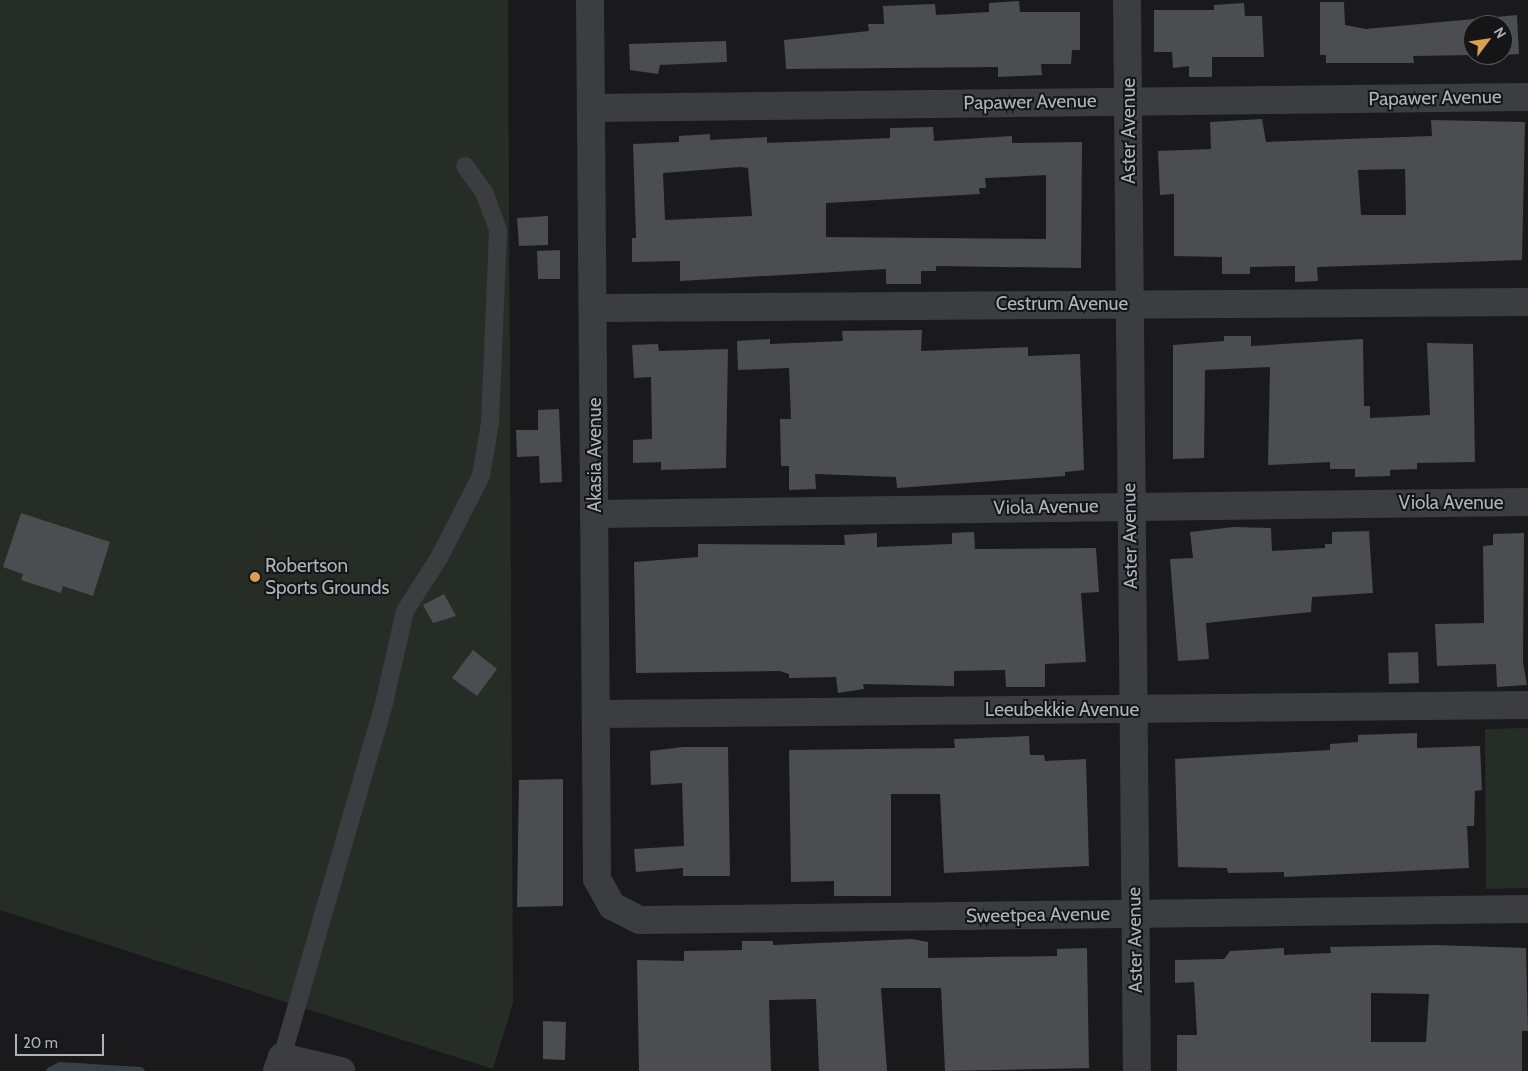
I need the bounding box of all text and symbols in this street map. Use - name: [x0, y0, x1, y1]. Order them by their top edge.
- north arrow: [1463, 15, 1513, 65]
- text: N: [1490, 24, 1510, 42]
- street label: Aster Avenue: [1118, 78, 1140, 184]
- street label: Papawer Avenue: [1368, 85, 1502, 111]
- street label: Papawer Avenue: [963, 89, 1097, 115]
- street label: Cestrum Avenue: [996, 293, 1128, 315]
- street label: Akasia Avenue: [584, 398, 606, 512]
- street label: Aster Avenue: [1118, 483, 1142, 589]
- street label: Viola Avenue: [1398, 492, 1504, 514]
- street label: Viola Avenue: [993, 495, 1099, 519]
- place label: Robertson Sports Grounds: [265, 555, 389, 599]
- marker: Robertson Sports Grounds: [249, 571, 261, 583]
- street label: Leeubekkie Avenue: [985, 699, 1139, 721]
- street label: Aster Avenue: [1123, 887, 1147, 993]
- street label: Sweetpea Avenue: [966, 902, 1110, 928]
- scale bar: [18, 1024, 106, 1056]
- text: 20 m: [23, 1034, 58, 1052]

